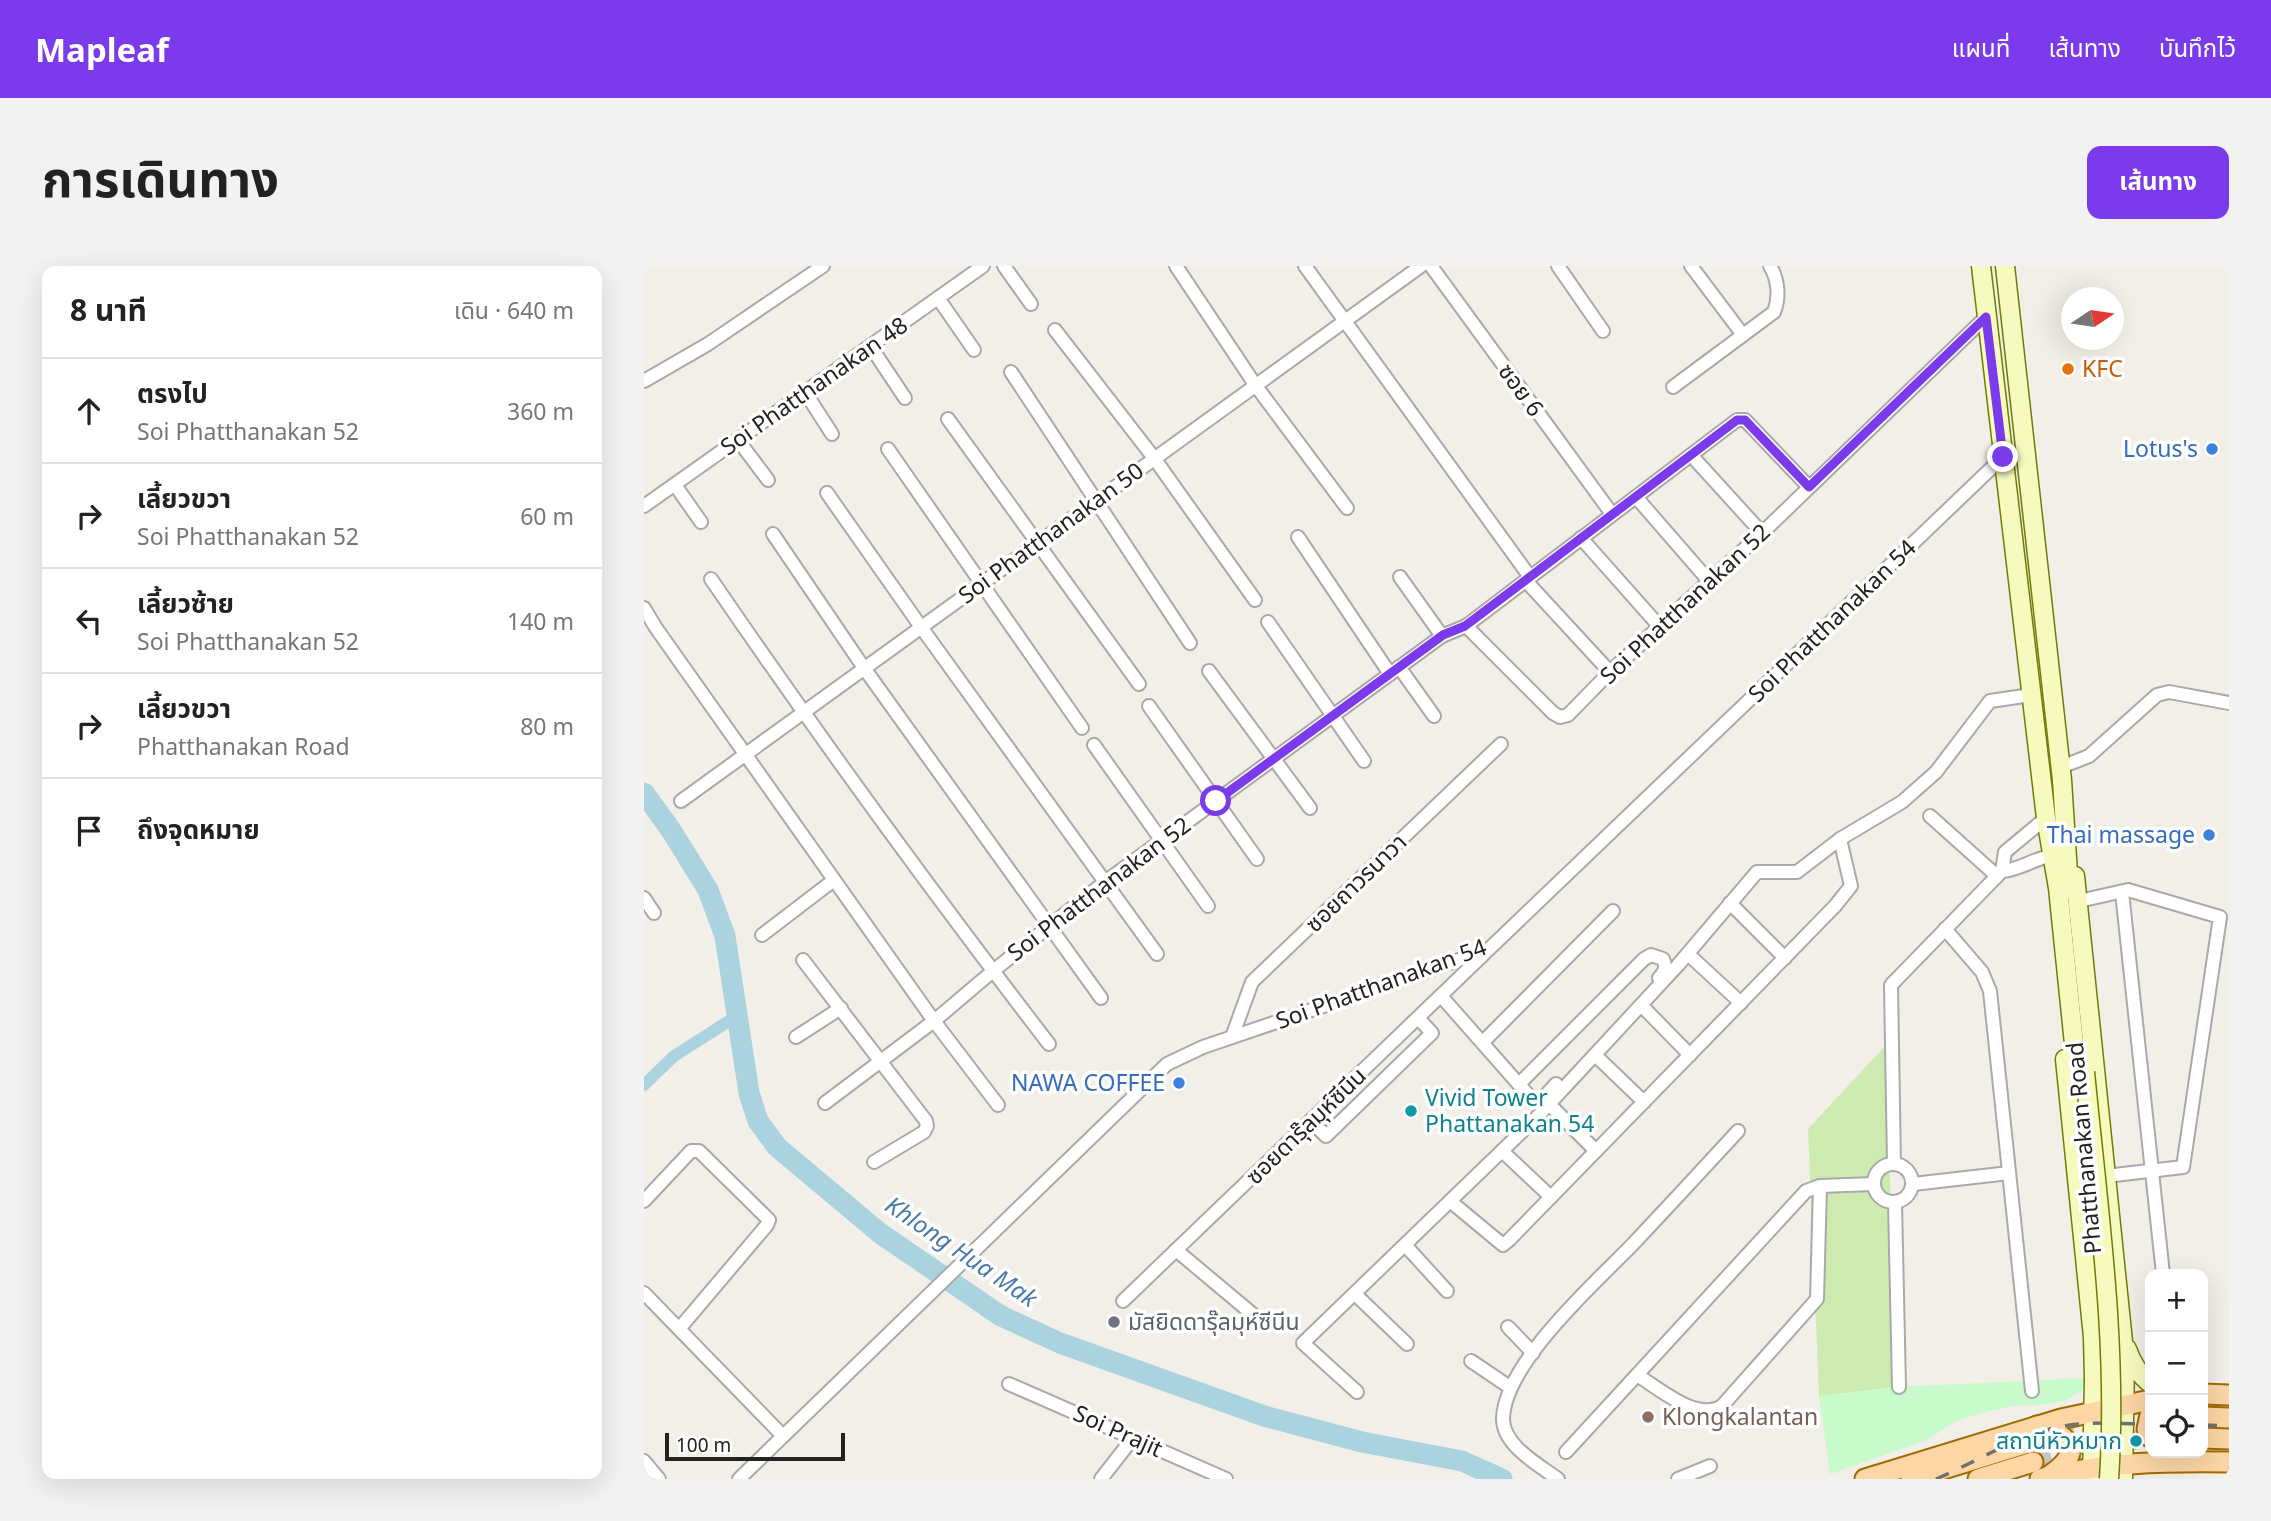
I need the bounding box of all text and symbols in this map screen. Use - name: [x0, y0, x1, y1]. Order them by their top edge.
- text: Mapleaf: [35, 27, 169, 72]
- text: แผนที่: [1952, 31, 2010, 64]
- text: เส้นทาง: [2048, 31, 2121, 64]
- text: บันทึกไว้: [2159, 31, 2236, 64]
- text: การเดินทาง: [42, 145, 279, 211]
- button: เส้นทาง: [2087, 146, 2229, 219]
- north arrow: [2061, 287, 2124, 350]
- text: 8 นาที: [70, 289, 147, 330]
- text: เดิน · 640 m: [454, 294, 574, 326]
- street label: Soi Phatthanakan 48: [713, 308, 914, 462]
- place label: KFC: [2082, 352, 2123, 384]
- street label: ซอย 6: [1492, 356, 1552, 423]
- marker: KFC: [2060, 361, 2076, 377]
- text: ตรงไป: [137, 375, 208, 411]
- icon: ahead: [70, 392, 108, 430]
- text: 360 m: [507, 395, 574, 427]
- text: Soi Phatthanakan 52: [137, 415, 359, 447]
- place label: Lotus's: [2123, 432, 2198, 464]
- route end: [1987, 441, 2018, 472]
- marker: Lotus's: [2204, 441, 2220, 457]
- street label: Soi Phatthanakan 50: [951, 454, 1150, 610]
- text: เลี้ยวขวา: [137, 480, 231, 516]
- icon: right: [70, 497, 108, 535]
- text: 60 m: [520, 500, 574, 532]
- street label: Soi Phatthanakan 52: [1592, 516, 1776, 691]
- text: Soi Phatthanakan 52: [137, 520, 359, 552]
- street label: Soi Phatthanakan 54: [1740, 532, 1922, 709]
- text: เลี้ยวซ้าย: [137, 585, 234, 621]
- icon: left: [70, 602, 108, 640]
- text: 140 m: [507, 605, 574, 637]
- text: Soi Phatthanakan 52: [137, 625, 359, 657]
- text: เลี้ยวขวา: [137, 690, 231, 726]
- icon: right: [70, 707, 108, 745]
- text: 80 m: [520, 710, 574, 742]
- text: Phatthanakan Road: [137, 730, 350, 762]
- route start: [1200, 785, 1231, 816]
- street label: Soi Phatthanakan 52: [1000, 809, 1197, 968]
- text: ถึงจุดหมาย: [137, 811, 260, 847]
- icon: arrive: [70, 812, 108, 850]
- place label: Thai massage: [2047, 818, 2195, 850]
- street label: ซอยถาวรนาวา: [1298, 826, 1413, 939]
- marker: Thai massage: [2201, 827, 2217, 843]
- street label: Soi Phatthanakan 54: [1271, 930, 1490, 1036]
- street label: Phatthanakan Road: [2058, 1041, 2108, 1255]
- street label: ซอยดารุ๊ลมุห์ซีนีน: [1238, 1060, 1373, 1191]
- place label: NAWA COFFEE: [1011, 1066, 1165, 1098]
- marker: NAWA COFFEE: [1171, 1075, 1187, 1091]
- place label: Vivid Tower Phattanakan 54: [1425, 1081, 1594, 1139]
- marker: Vivid Tower Phattanakan 54: [1403, 1103, 1419, 1119]
- water label: Khlong Hua Mak: [879, 1188, 1045, 1315]
- map controls: [2145, 1269, 2208, 1458]
- button: +: [2145, 1269, 2208, 1332]
- place label: มัสยิดดารุ๊ลมุห์ซีนีน: [1128, 1305, 1300, 1337]
- marker: มัสยิดดารุ๊ลมุห์ซีนีน: [1106, 1314, 1122, 1330]
- button: −: [2145, 1332, 2208, 1395]
- button: locate: [2145, 1395, 2208, 1458]
- street label: Soi Prajit: [1069, 1396, 1168, 1464]
- place label: Klongkalantan: [1662, 1400, 1818, 1432]
- marker: Klongkalantan: [1640, 1409, 1656, 1425]
- place label: สถานีหัวหมาก: [1996, 1424, 2122, 1456]
- scale bar: [665, 1430, 845, 1462]
- text: 100 m: [676, 1432, 731, 1458]
- marker: สถานีหัวหมาก: [2128, 1433, 2144, 1449]

